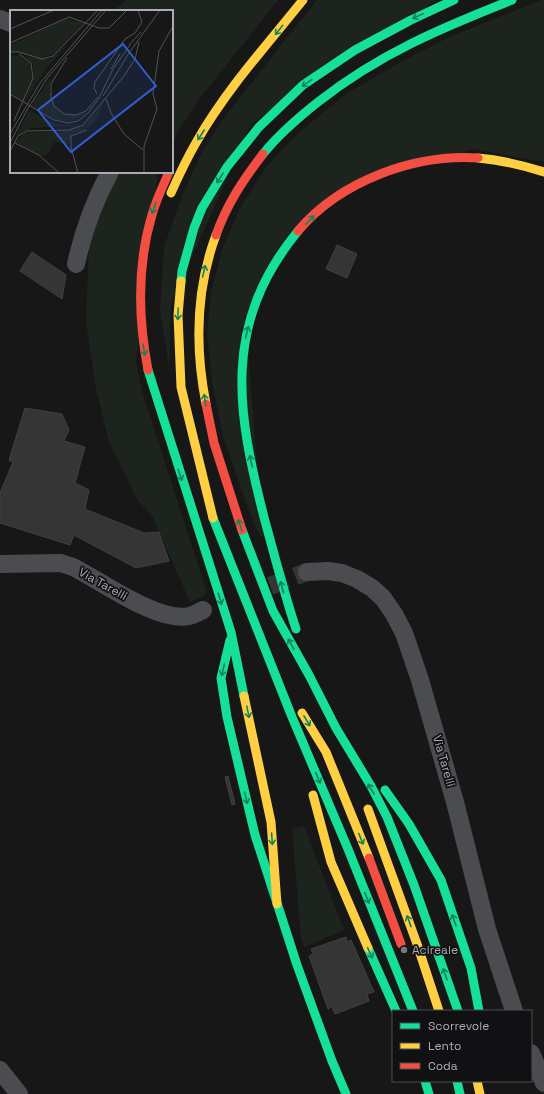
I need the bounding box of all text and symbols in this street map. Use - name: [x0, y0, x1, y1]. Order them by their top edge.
- inset map: [10, 10, 173, 173]
- one-way arrow: [413, 13, 425, 20]
- one-way arrow: [274, 25, 283, 36]
- one-way arrow: [302, 79, 313, 87]
- one-way arrow: [197, 129, 205, 140]
- one-way arrow: [216, 172, 224, 183]
- one-way arrow: [150, 201, 157, 214]
- one-way arrow: [305, 215, 315, 225]
- one-way arrow: [201, 264, 209, 277]
- one-way arrow: [174, 307, 182, 320]
- one-way arrow: [244, 326, 252, 339]
- one-way arrow: [140, 343, 148, 356]
- one-way arrow: [201, 394, 209, 407]
- one-way arrow: [246, 455, 254, 468]
- one-way arrow: [176, 469, 184, 481]
- one-way arrow: [236, 518, 243, 531]
- street label: Via Tarelli: [76, 564, 130, 604]
- one-way arrow: [278, 581, 286, 594]
- one-way arrow: [217, 592, 224, 605]
- one-way arrow: [287, 638, 295, 650]
- one-way arrow: [218, 664, 226, 677]
- one-way arrow: [244, 705, 252, 718]
- one-way arrow: [304, 715, 312, 727]
- street label: Via Tarelli: [429, 733, 459, 789]
- one-way arrow: [314, 772, 322, 784]
- one-way arrow: [367, 783, 375, 795]
- one-way arrow: [243, 791, 250, 804]
- one-way arrow: [269, 832, 276, 845]
- one-way arrow: [358, 833, 366, 845]
- one-way arrow: [364, 892, 372, 904]
- one-way arrow: [450, 914, 458, 926]
- one-way arrow: [404, 916, 412, 928]
- place label: Acireale: [412, 942, 458, 958]
- marker: Acireale: [399, 945, 409, 955]
- one-way arrow: [367, 946, 375, 958]
- one-way arrow: [441, 968, 448, 981]
- legend: [392, 1010, 532, 1082]
- text: Scorrevole: [428, 1018, 489, 1034]
- text: Lento: [428, 1038, 462, 1054]
- text: Coda: [428, 1058, 458, 1074]

